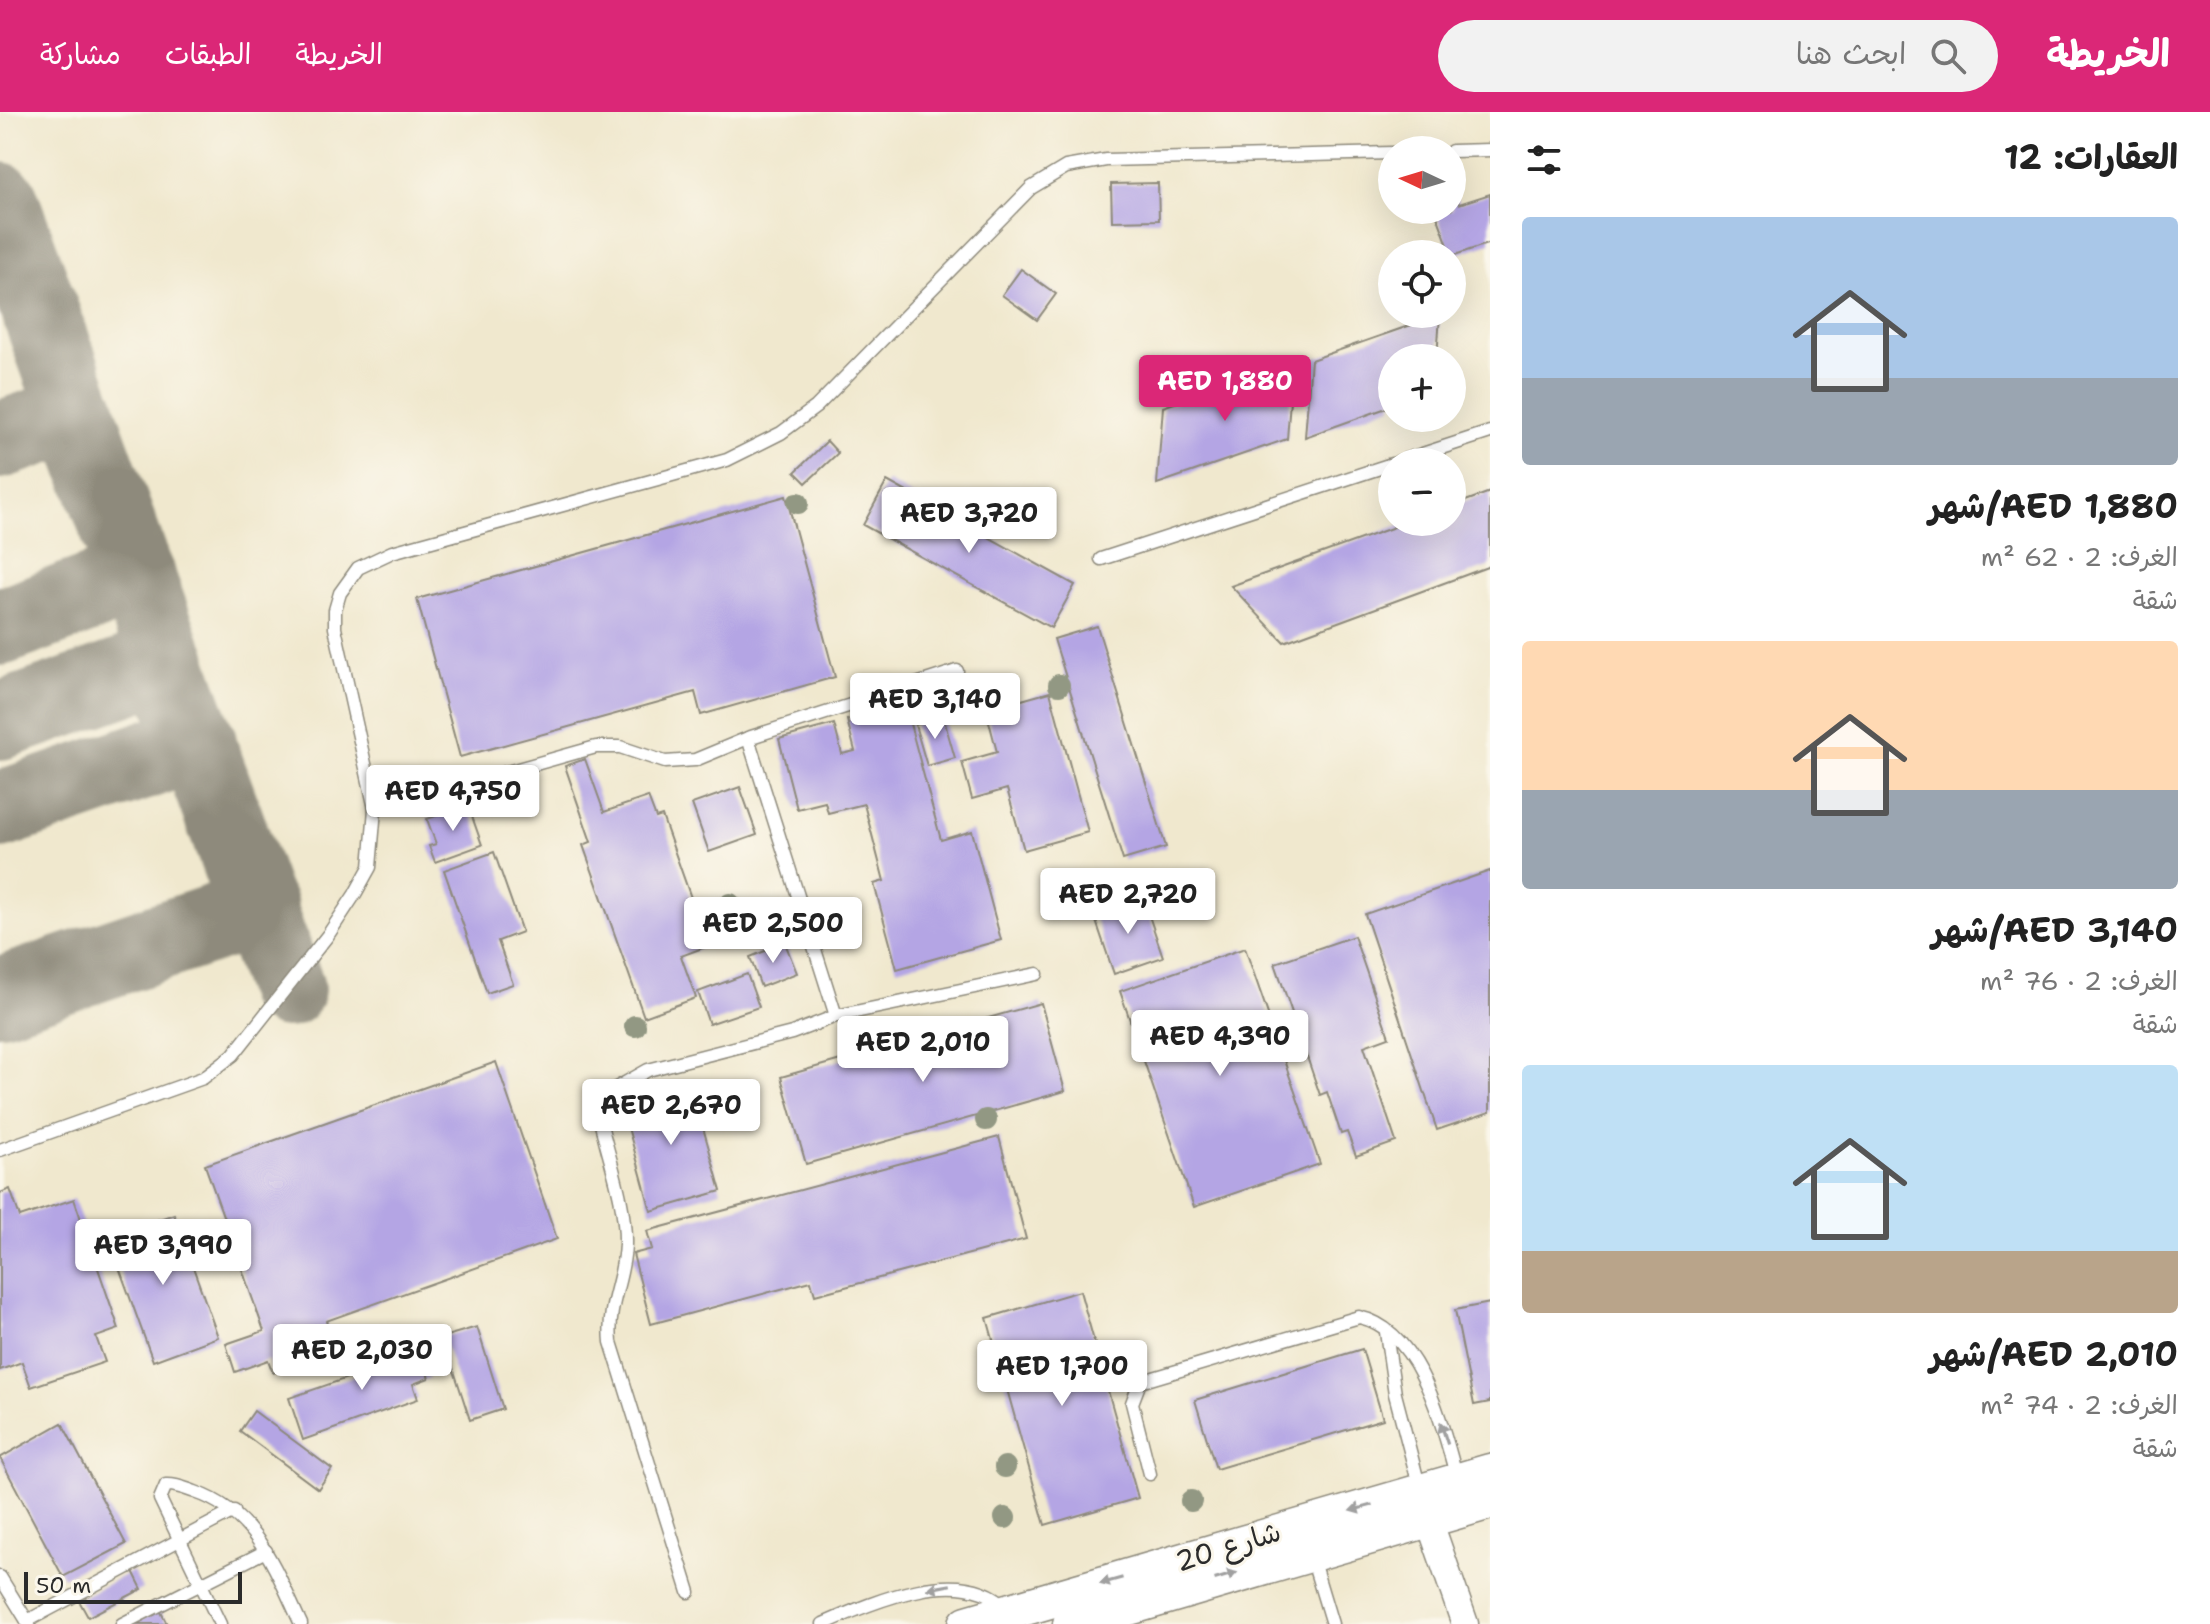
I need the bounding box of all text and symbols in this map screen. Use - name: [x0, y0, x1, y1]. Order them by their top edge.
- search box: [1438, 20, 1998, 92]
- text: الخريطة: [2046, 28, 2170, 79]
- text: ابحث هنا: [1796, 33, 1906, 74]
- icon: search: [1926, 34, 1970, 78]
- text: مشاركة: [40, 35, 121, 73]
- text: الطبقات: [165, 35, 251, 73]
- text: الخريطة: [295, 35, 383, 73]
- text: العقارات: 12: [2004, 134, 2178, 180]
- north arrow: [1378, 136, 1466, 224]
- map controls: [1378, 136, 1466, 536]
- icon: filters: [1522, 138, 1566, 182]
- button: locate: [1378, 240, 1466, 328]
- icon: home: [1778, 269, 1922, 413]
- button: +: [1378, 344, 1466, 432]
- pin: AED 1,880: [1133, 355, 1317, 423]
- text: AED 1,880: [1157, 363, 1293, 398]
- button: −: [1378, 448, 1466, 536]
- text: AED 1,880/شهر: [1929, 483, 2178, 529]
- pin: AED 3,720: [877, 487, 1061, 555]
- text: AED 3,720: [900, 495, 1038, 530]
- text: الغرف: 2 · 62 m²: [1981, 539, 2178, 574]
- text: شقة: [2133, 582, 2178, 617]
- pin: AED 3,140: [843, 673, 1027, 741]
- text: AED 3,140: [868, 681, 1002, 716]
- icon: home: [1778, 693, 1922, 837]
- pin: AED 4,750: [361, 765, 545, 833]
- text: AED 4,750: [384, 773, 522, 808]
- pin: AED 2,720: [1036, 868, 1220, 936]
- text: AED 2,720: [1058, 876, 1198, 911]
- pin: AED 2,500: [681, 897, 865, 965]
- text: AED 2,500: [702, 905, 844, 940]
- text: AED 3,140/شهر: [1932, 907, 2178, 953]
- text: الغرف: 2 · 76 m²: [1980, 963, 2178, 998]
- text: شقة: [2133, 1006, 2178, 1041]
- pin: AED 4,390: [1128, 1010, 1312, 1078]
- pin: AED 2,010: [831, 1016, 1015, 1084]
- text: AED 4,390: [1149, 1018, 1291, 1053]
- text: AED 2,010: [855, 1024, 991, 1059]
- pin: AED 2,670: [579, 1079, 763, 1147]
- text: AED 2,670: [600, 1087, 742, 1122]
- icon: home: [1778, 1117, 1922, 1261]
- pin: AED 3,990: [71, 1219, 255, 1287]
- text: AED 3,990: [93, 1227, 233, 1262]
- pin: AED 2,030: [270, 1324, 454, 1392]
- text: AED 2,010/شهر: [1930, 1331, 2178, 1377]
- text: AED 2,030: [291, 1332, 433, 1367]
- pin: AED 1,700: [970, 1340, 1154, 1408]
- text: AED 1,700: [995, 1348, 1129, 1383]
- text: الغرف: 2 · 74 m²: [1980, 1387, 2178, 1422]
- one-way arrow: [1437, 1421, 1449, 1445]
- text: شقة: [2133, 1430, 2178, 1465]
- one-way arrow: [1348, 1502, 1372, 1515]
- street label: شارع 20: [1171, 1512, 1286, 1581]
- scale bar: [24, 1568, 242, 1604]
- one-way arrow: [1214, 1569, 1238, 1582]
- text: 50 m: [36, 1571, 91, 1600]
- one-way arrow: [1099, 1575, 1123, 1588]
- one-way arrow: [926, 1582, 951, 1594]

